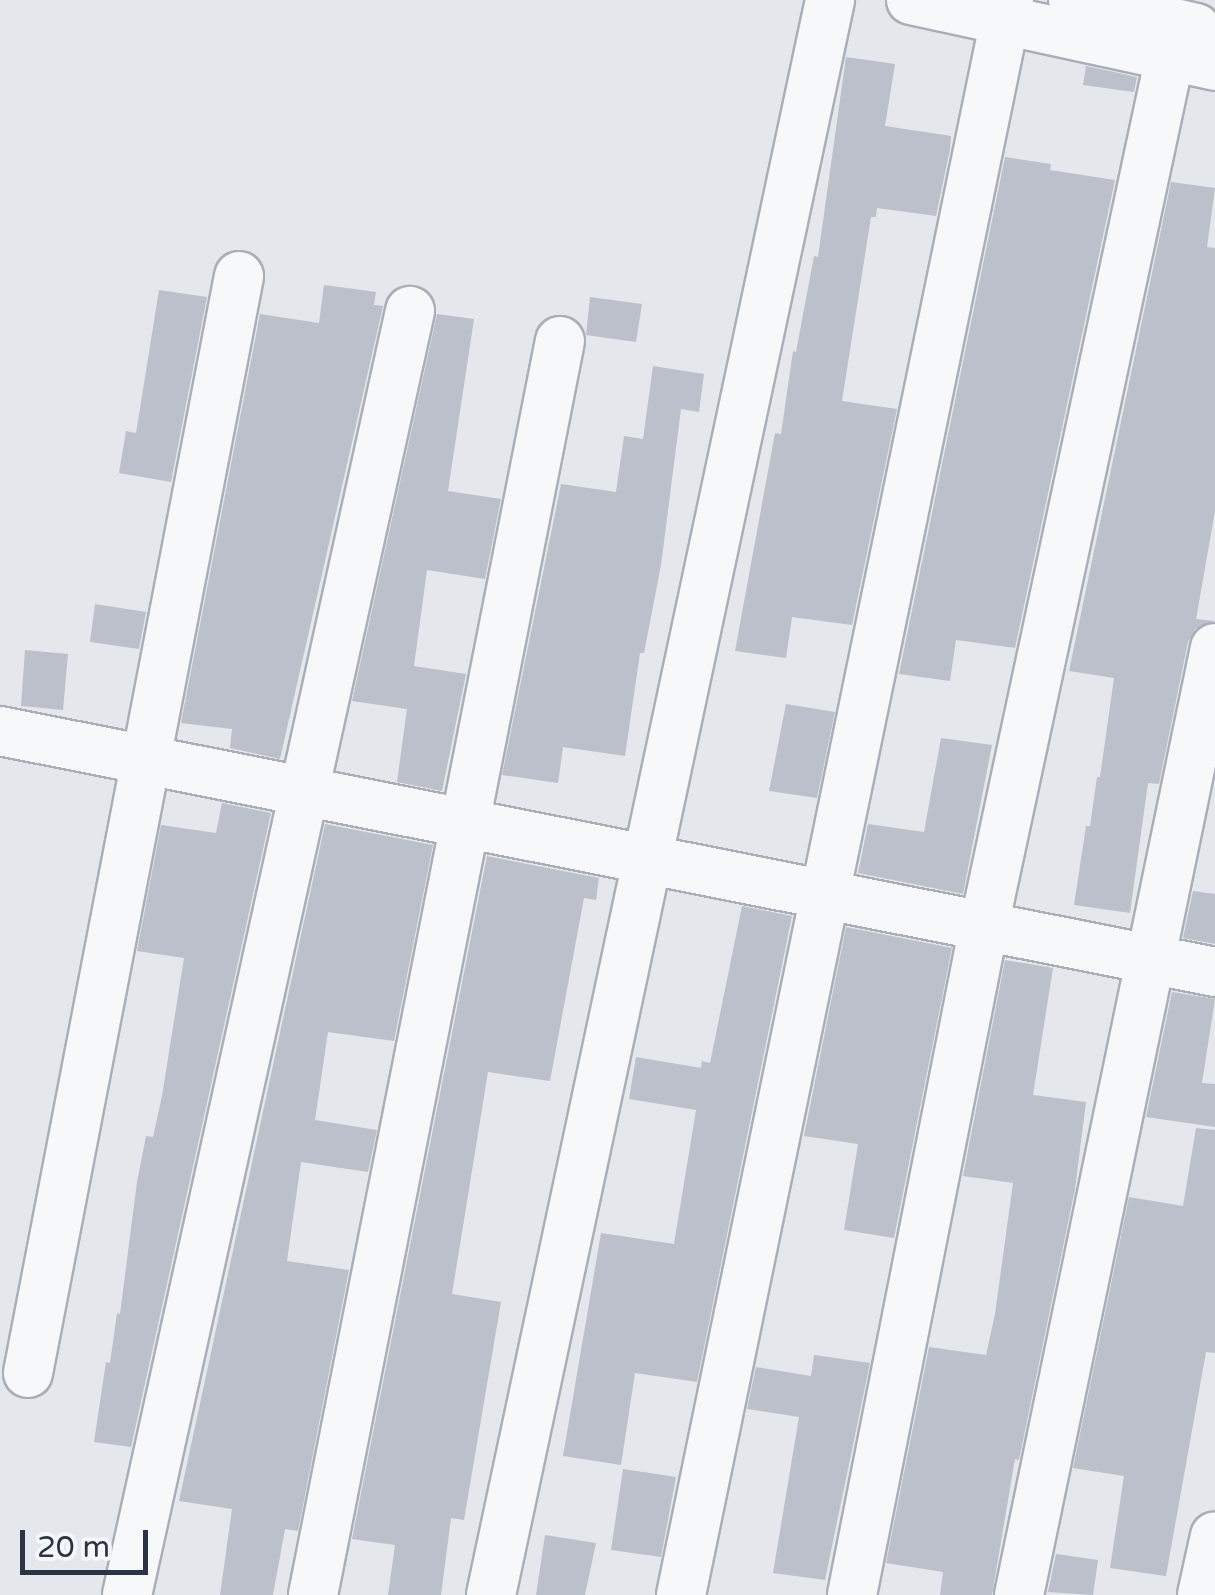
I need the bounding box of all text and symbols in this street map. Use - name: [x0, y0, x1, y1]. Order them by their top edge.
- scale bar: [25, 1510, 152, 1572]
- text: 20 m: [37, 1529, 110, 1566]

